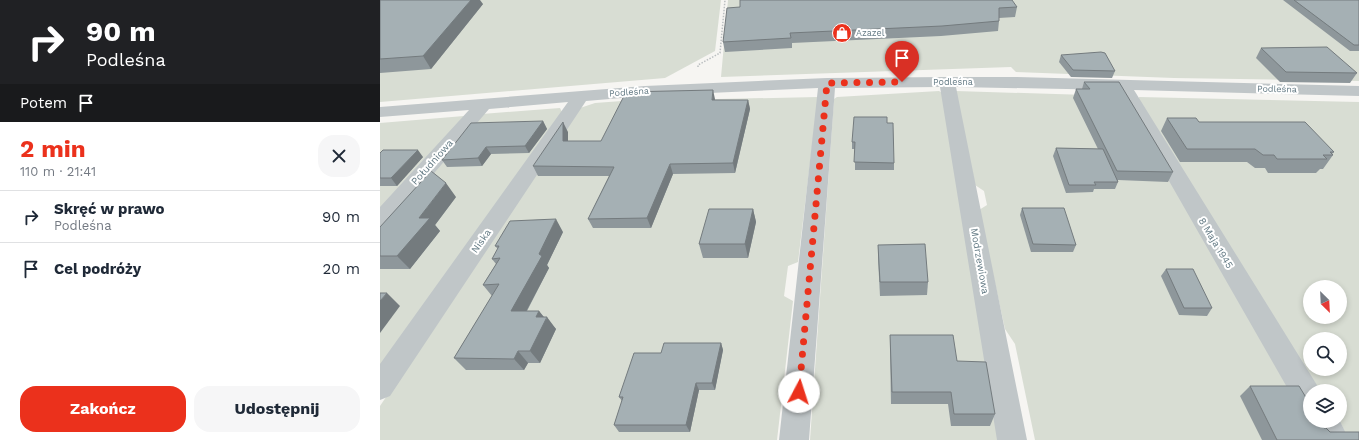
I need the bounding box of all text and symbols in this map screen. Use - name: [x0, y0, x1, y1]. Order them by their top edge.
- text: 90 m: [86, 15, 156, 48]
- icon: right: [20, 16, 72, 68]
- shop icon: Azazel: [831, 22, 853, 44]
- place label: Azazel: [856, 28, 885, 38]
- pin: [885, 41, 919, 82]
- icon: arrive: [891, 47, 913, 69]
- text: Podleśna: [86, 49, 166, 70]
- street label: Podleśna: [933, 77, 973, 87]
- street label: Podleśna: [1257, 84, 1297, 94]
- street label: Podleśna: [609, 86, 649, 98]
- icon: arrive: [75, 92, 97, 114]
- text: Potem: [20, 94, 67, 112]
- text: 2 min: [20, 135, 86, 163]
- button: close: [318, 135, 360, 177]
- street label: Południowa: [409, 137, 455, 187]
- text: 110 m · 21:41: [20, 164, 96, 179]
- text: Skręć w prawo: [54, 200, 164, 218]
- icon: right: [20, 206, 42, 228]
- text: 90 m: [322, 208, 360, 226]
- street label: 8 Maja 1945: [1197, 216, 1235, 270]
- text: Podleśna: [54, 218, 112, 233]
- street label: Niska: [469, 227, 493, 255]
- street label: Modrzewiowa: [969, 227, 991, 295]
- icon: arrive: [20, 258, 42, 280]
- text: Cel podróży: [54, 260, 141, 278]
- text: 20 m: [323, 260, 360, 278]
- north arrow: [1303, 280, 1347, 324]
- map controls: [1303, 280, 1347, 428]
- button: search: [1303, 332, 1347, 376]
- position arrow: [778, 371, 820, 413]
- button: layers: [1303, 384, 1347, 428]
- button: Zakończ: [20, 386, 186, 432]
- button: Udostępnij: [194, 386, 360, 432]

